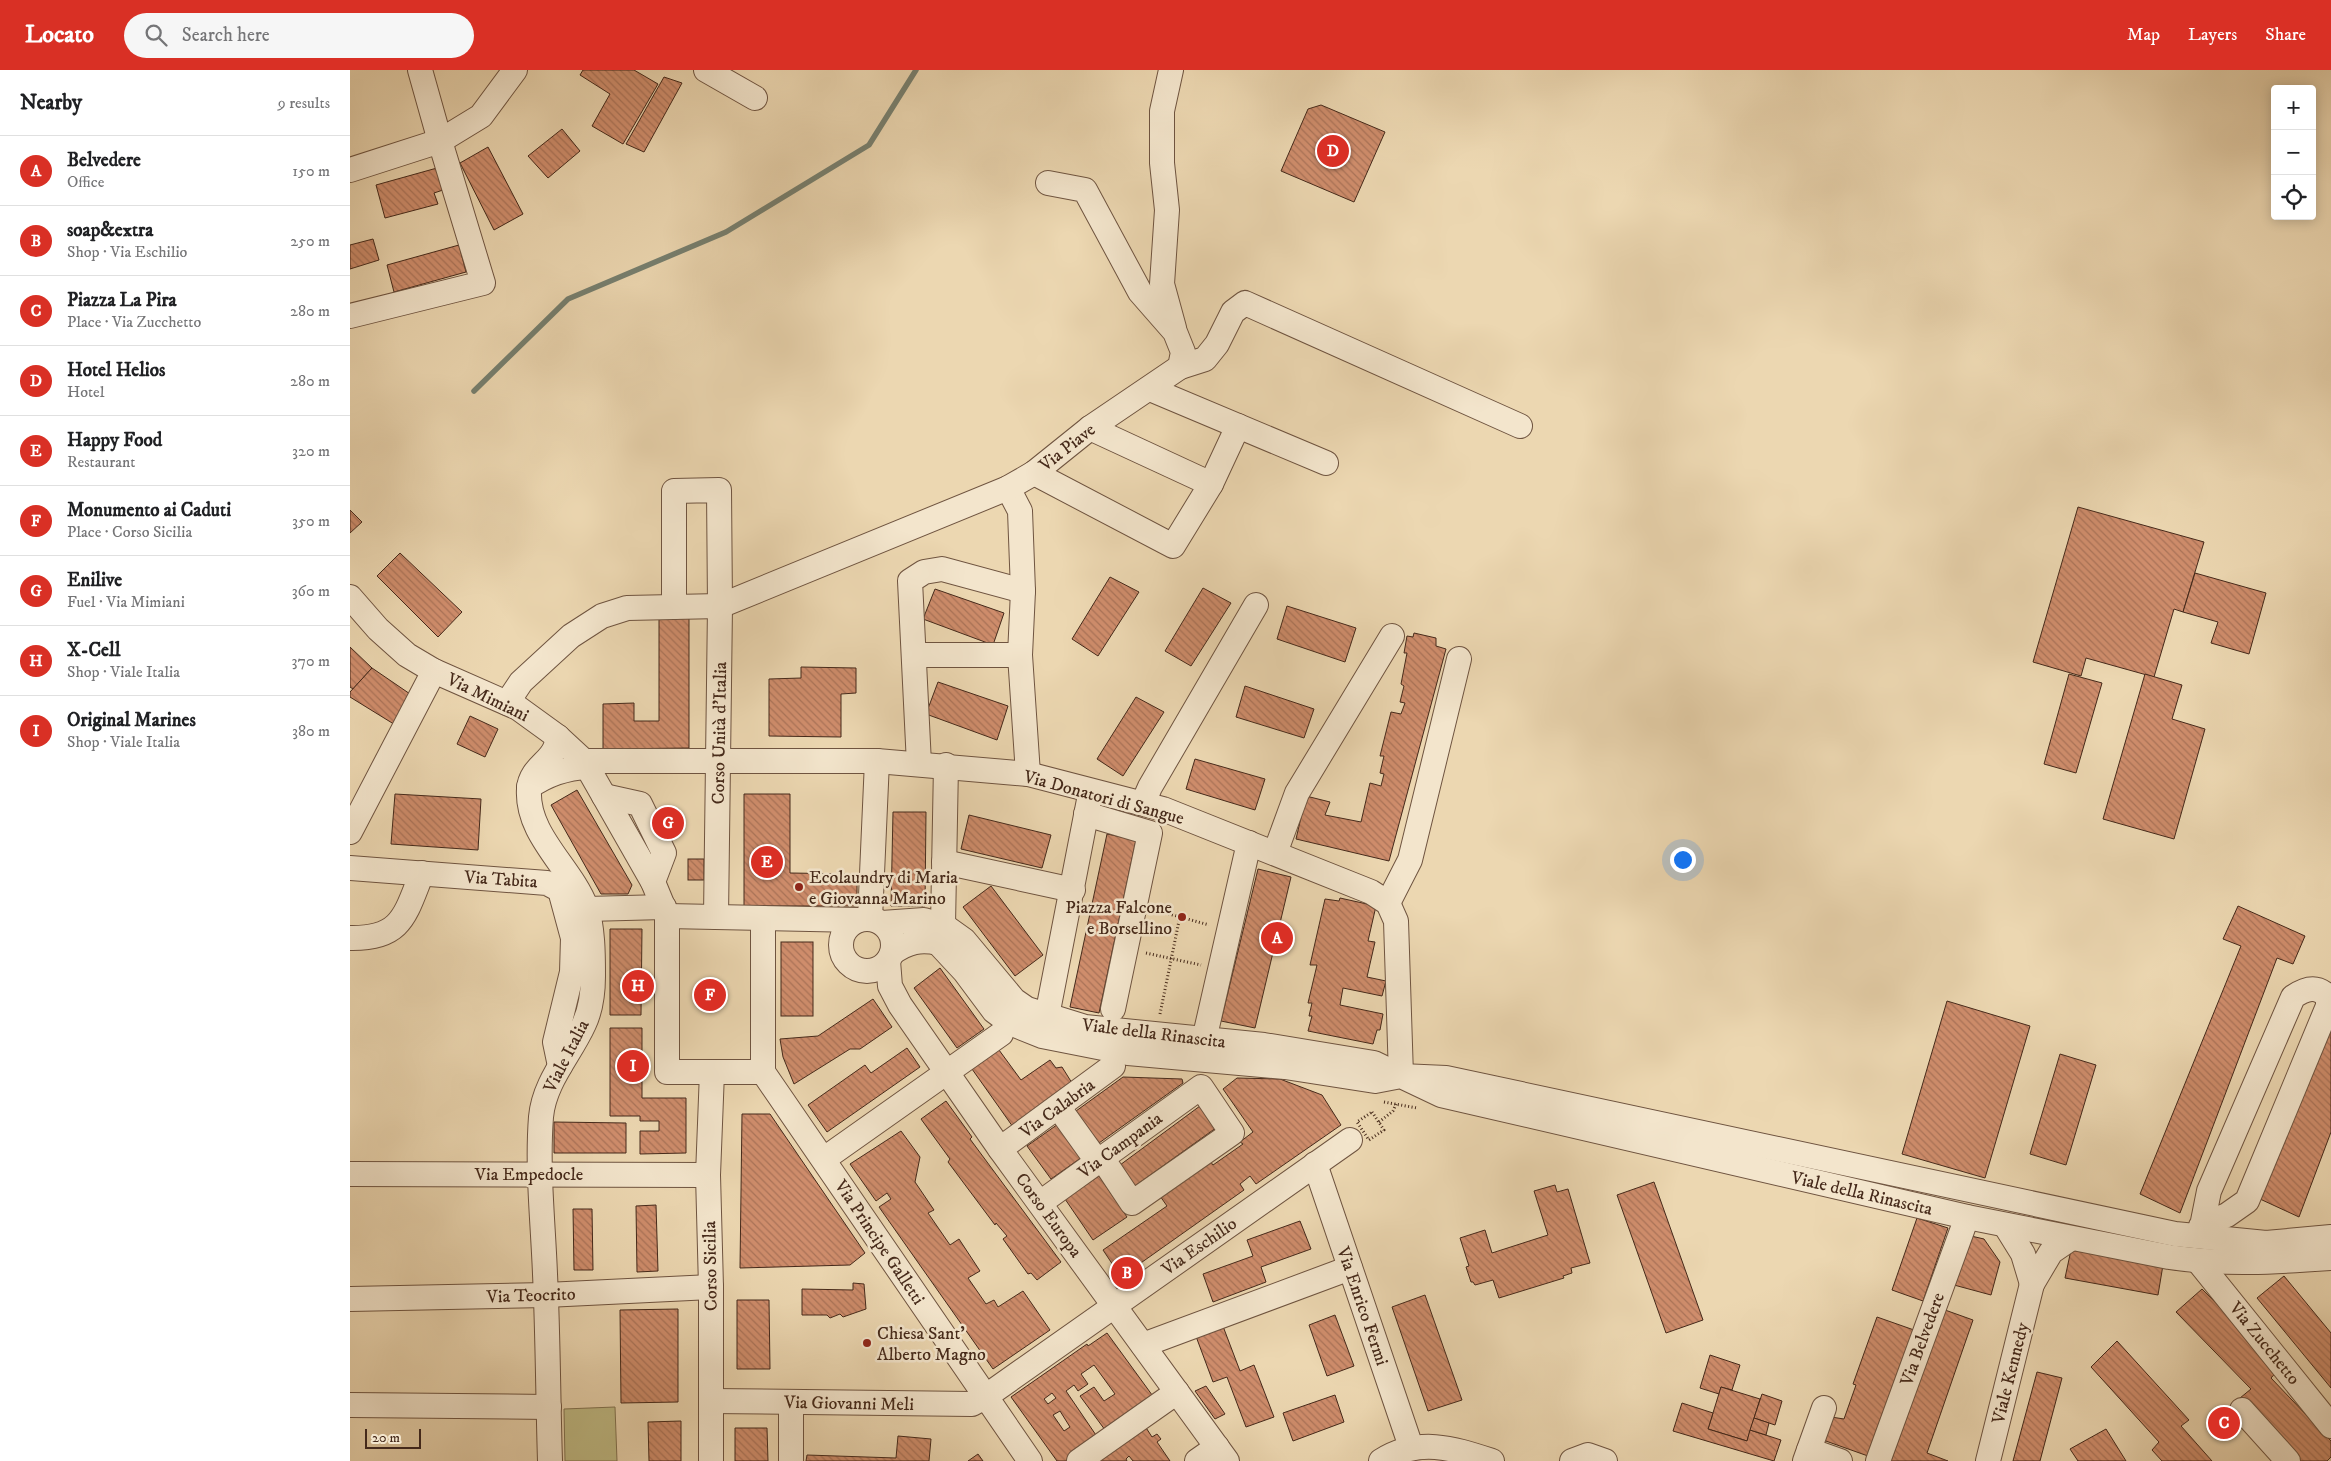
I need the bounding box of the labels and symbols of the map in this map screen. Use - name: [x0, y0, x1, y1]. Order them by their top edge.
- pin: D: [1317, 132, 1349, 170]
- street label: Via Piave: [1034, 419, 1100, 477]
- street label: Corso Unità d'Italia: [708, 661, 732, 804]
- street label: Via Mimiani: [442, 668, 532, 727]
- street label: Via Donatori di Sangue: [1020, 766, 1186, 830]
- pin: G: [652, 804, 684, 842]
- pin: E: [751, 843, 783, 881]
- your location: [1670, 847, 1696, 873]
- street label: Via Tabita: [463, 866, 539, 894]
- place label: Ecolaundry di Maria e Giovanna Marino: [809, 867, 958, 910]
- marker: Ecolaundry di Maria e Giovanna Marino: [793, 881, 805, 893]
- place label: Piazza Falcone e Borsellino: [1065, 897, 1172, 940]
- marker: Piazza Falcone e Borsellino: [1176, 911, 1188, 923]
- pin: A: [1261, 919, 1293, 957]
- pin: H: [622, 967, 654, 1005]
- pin: F: [694, 976, 726, 1014]
- street label: Viale della Rinascita: [1080, 1014, 1227, 1054]
- street label: Viale Italia: [539, 1016, 595, 1097]
- pin: I: [617, 1047, 649, 1085]
- street label: Via Calabria: [1015, 1074, 1100, 1144]
- street label: Via Campania: [1073, 1108, 1167, 1184]
- street label: Via Empedocle: [474, 1164, 583, 1186]
- street label: Viale della Rinascita: [1788, 1167, 1935, 1221]
- street label: Corso Europa: [1010, 1169, 1087, 1263]
- street label: Via Principe Galletti: [829, 1175, 929, 1309]
- street label: Via Eschilio: [1157, 1213, 1242, 1281]
- street label: Corso Sicilia: [699, 1220, 723, 1311]
- street label: Via Enrico Fermi: [1331, 1243, 1393, 1369]
- pin: B: [1111, 1254, 1143, 1292]
- street label: Via Teocrito: [485, 1283, 576, 1309]
- street label: Via Belvedere: [1896, 1290, 1950, 1390]
- street label: Via Zucchetto: [2223, 1297, 2304, 1390]
- street label: Viale Kennedy: [1988, 1320, 2034, 1427]
- place label: Chiesa Sant' Alberto Magno: [877, 1323, 986, 1366]
- marker: Chiesa Sant' Alberto Magno: [861, 1337, 873, 1349]
- street label: Via Giovanni Meli: [783, 1392, 914, 1416]
- pin: C: [2208, 1404, 2240, 1442]
- scale bar: [365, 1426, 421, 1449]

